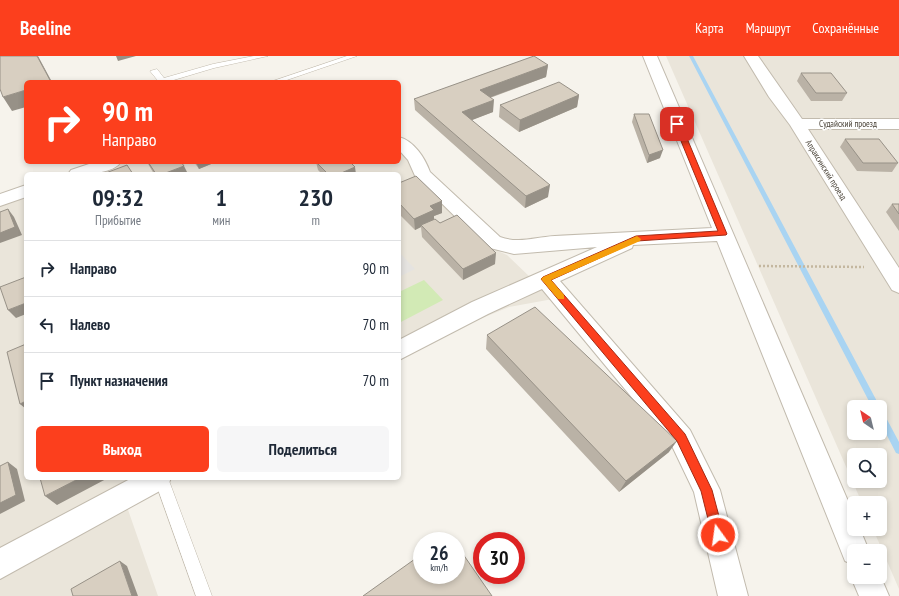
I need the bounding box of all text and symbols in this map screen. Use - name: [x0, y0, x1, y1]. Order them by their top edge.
- text: Beeline: [20, 16, 71, 40]
- text: Карта: [695, 19, 724, 37]
- text: Маршрут: [746, 19, 790, 37]
- text: Сохранённые: [812, 19, 879, 37]
- text: 90 m: [102, 92, 153, 129]
- icon: right: [36, 96, 88, 148]
- pin: [660, 107, 694, 141]
- icon: arrive: [666, 113, 688, 135]
- street label: Судайский проезд: [819, 118, 877, 129]
- text: Направо: [102, 128, 157, 151]
- street label: Апраксинский проезд: [803, 138, 849, 202]
- text: 09:32: [92, 182, 144, 213]
- text: 1: [216, 182, 227, 213]
- text: 230: [298, 182, 333, 213]
- text: Прибытие: [95, 212, 141, 229]
- text: мин: [212, 212, 230, 229]
- text: m: [311, 212, 320, 229]
- icon: right: [36, 258, 58, 280]
- text: Направо: [70, 259, 117, 278]
- text: 90 m: [363, 259, 389, 278]
- icon: left: [36, 314, 58, 336]
- text: Налево: [70, 315, 110, 334]
- text: 70 m: [363, 315, 389, 334]
- icon: arrive: [36, 370, 58, 392]
- text: Пункт назначения: [70, 371, 168, 390]
- text: 70 m: [363, 371, 389, 390]
- north arrow: [847, 400, 887, 440]
- map controls: [847, 400, 887, 584]
- button: Выход: [36, 426, 209, 472]
- button: Поделиться: [217, 426, 389, 472]
- button: search: [847, 448, 887, 488]
- button: +: [847, 496, 887, 536]
- position arrow: [697, 514, 739, 556]
- speed limit sign: 30: [473, 532, 525, 584]
- text: 26: [429, 540, 449, 566]
- button: −: [847, 544, 887, 584]
- text: km/h: [430, 561, 448, 574]

